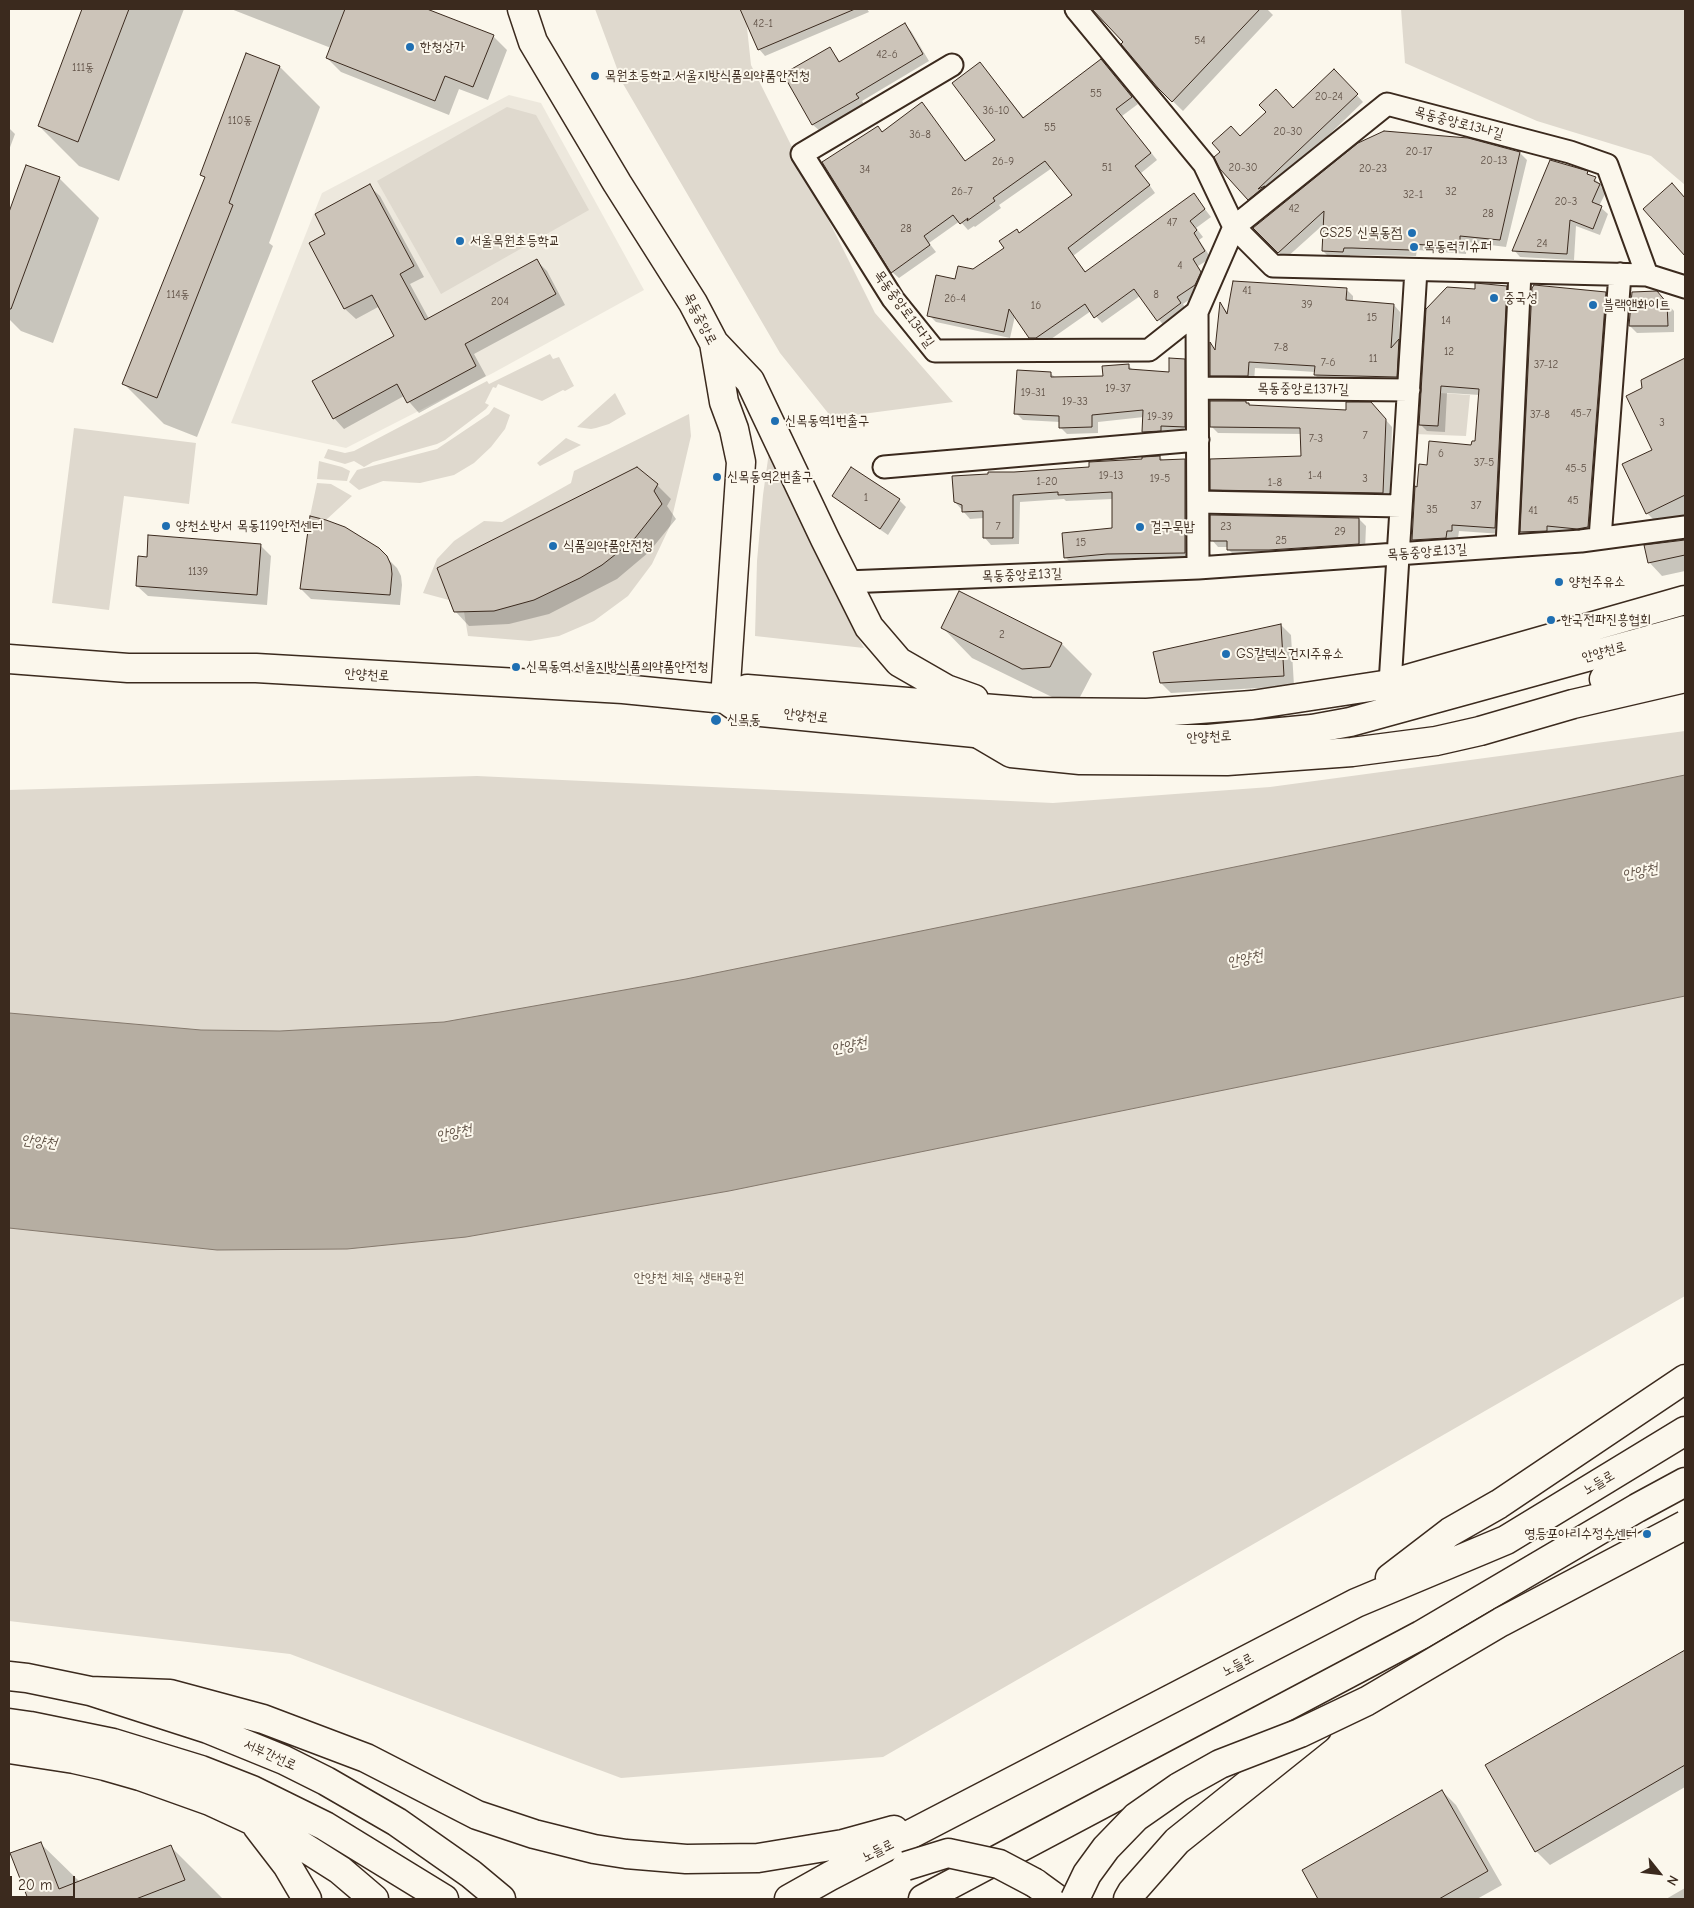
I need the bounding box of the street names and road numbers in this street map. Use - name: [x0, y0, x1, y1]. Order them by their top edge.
- street label: 목동중앙로13나길: [1413, 103, 1505, 143]
- street label: 목동중앙로13다길: [870, 267, 938, 351]
- street label: 목동중앙로: [680, 290, 720, 348]
- street label: 목동중앙로13가길: [1257, 380, 1349, 398]
- street label: 목동중앙로13길: [1386, 541, 1468, 563]
- street label: 목동중앙로13길: [982, 565, 1062, 585]
- street label: 안양천로: [1580, 638, 1628, 666]
- street label: 안양천로: [344, 665, 390, 685]
- street label: 안양천로: [783, 705, 829, 727]
- street label: 안양천로: [1186, 727, 1232, 747]
- street label: 노들로: [1580, 1467, 1618, 1499]
- street label: 노들로: [1219, 1650, 1257, 1680]
- street label: 서부간선로: [241, 1736, 299, 1774]
- street label: 노들로: [859, 1836, 897, 1866]

